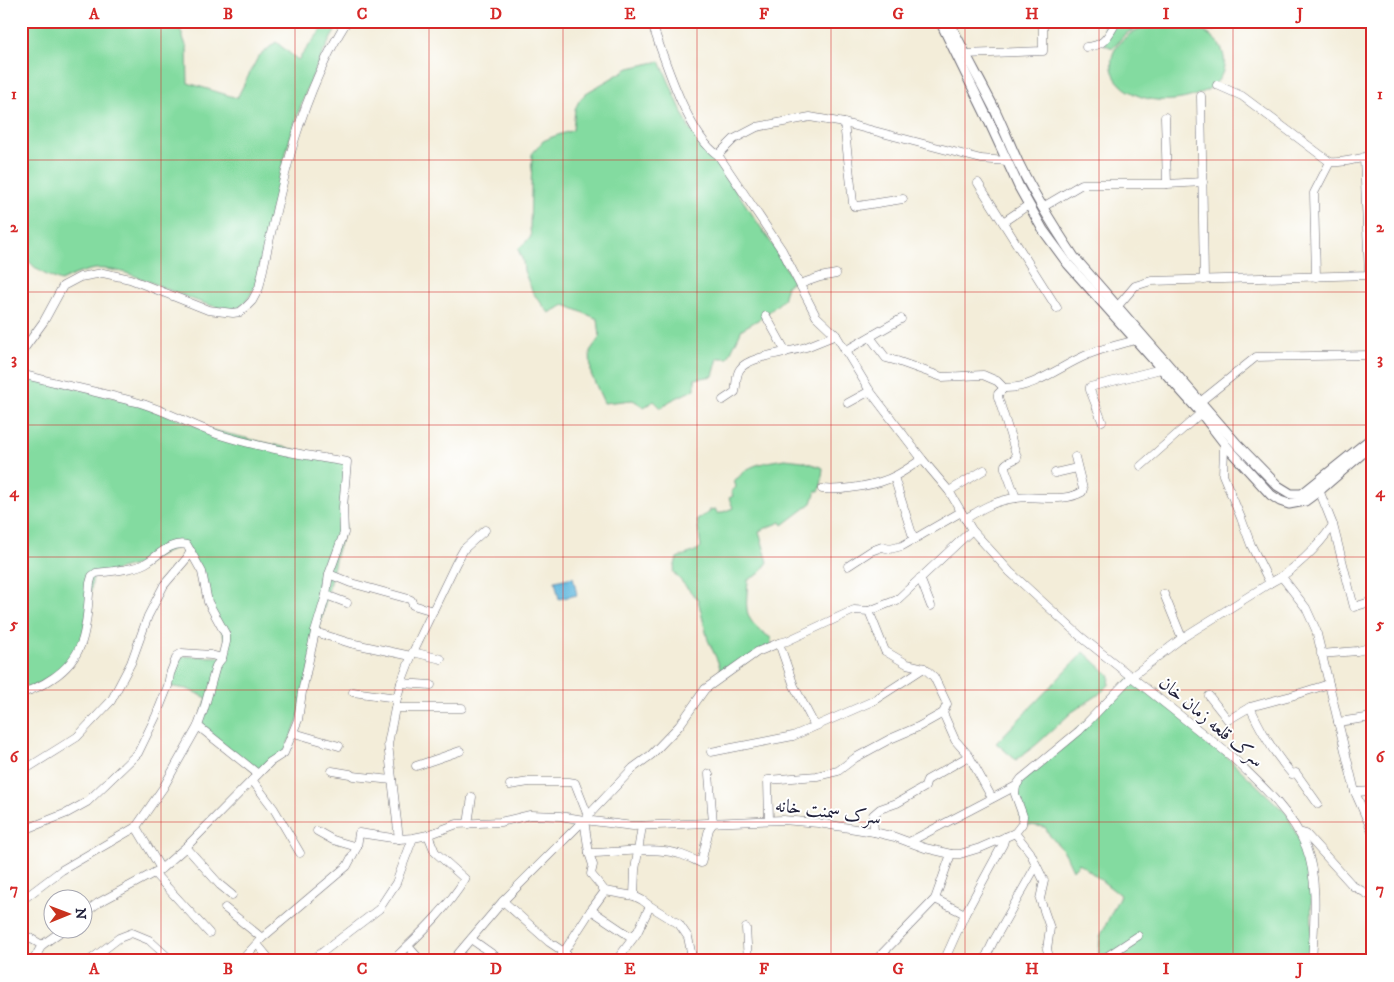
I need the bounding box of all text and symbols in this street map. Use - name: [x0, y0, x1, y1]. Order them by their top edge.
- text: A: [88, 4, 100, 24]
- text: B: [223, 4, 233, 24]
- text: C: [357, 4, 367, 24]
- text: D: [490, 4, 502, 24]
- text: E: [624, 4, 636, 24]
- text: F: [759, 4, 769, 24]
- text: G: [892, 4, 904, 24]
- text: H: [1025, 4, 1039, 24]
- text: I: [1163, 4, 1170, 24]
- text: J: [1295, 4, 1304, 24]
- text: 1: [11, 84, 17, 104]
- text: 1: [1377, 84, 1383, 104]
- text: 2: [10, 217, 19, 237]
- text: 2: [1376, 217, 1385, 237]
- text: 3: [11, 349, 17, 369]
- text: 3: [1377, 349, 1383, 369]
- text: 4: [8, 482, 19, 502]
- text: 4: [1374, 482, 1385, 502]
- text: 5: [9, 614, 18, 634]
- text: 5: [1375, 614, 1384, 634]
- street label: سرک قلعه زمان خان: [1154, 671, 1268, 773]
- text: 6: [10, 747, 20, 767]
- text: 6: [1376, 747, 1386, 767]
- street label: سرک سمنت خانه: [774, 794, 882, 830]
- text: 7: [10, 879, 18, 899]
- text: 7: [1376, 879, 1384, 899]
- north arrow: [42, 890, 92, 940]
- text: N: [71, 908, 89, 920]
- text: A: [88, 959, 100, 979]
- text: B: [223, 959, 233, 979]
- text: C: [357, 959, 367, 979]
- text: D: [490, 959, 502, 979]
- text: E: [624, 959, 636, 979]
- text: F: [759, 959, 769, 979]
- text: G: [892, 959, 904, 979]
- text: H: [1025, 959, 1039, 979]
- text: I: [1163, 959, 1170, 979]
- text: J: [1295, 959, 1304, 979]

